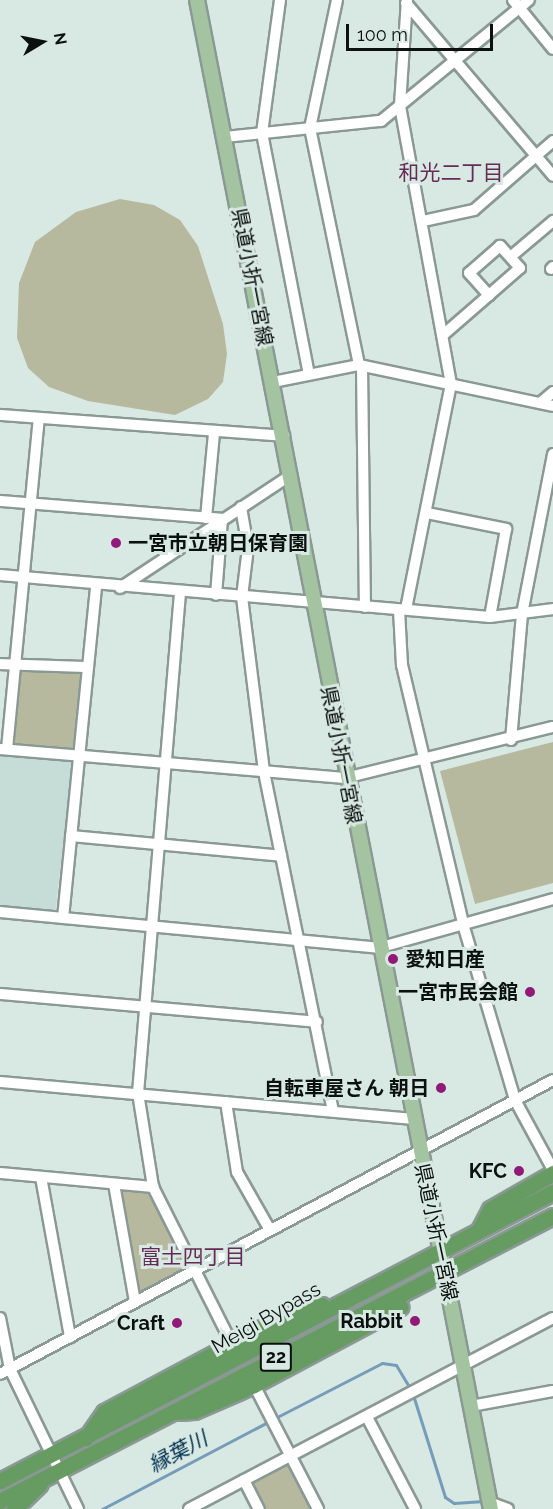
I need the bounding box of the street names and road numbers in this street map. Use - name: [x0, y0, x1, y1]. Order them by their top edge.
- street label: 県道小折一宮線: [227, 206, 277, 348]
- street label: 県道小折一宮線: [316, 684, 366, 826]
- street label: 県道小折一宮線: [410, 1161, 462, 1303]
- street label: Meigi Bypass: [207, 1277, 325, 1359]
- road number: 22: [260, 1342, 292, 1372]

